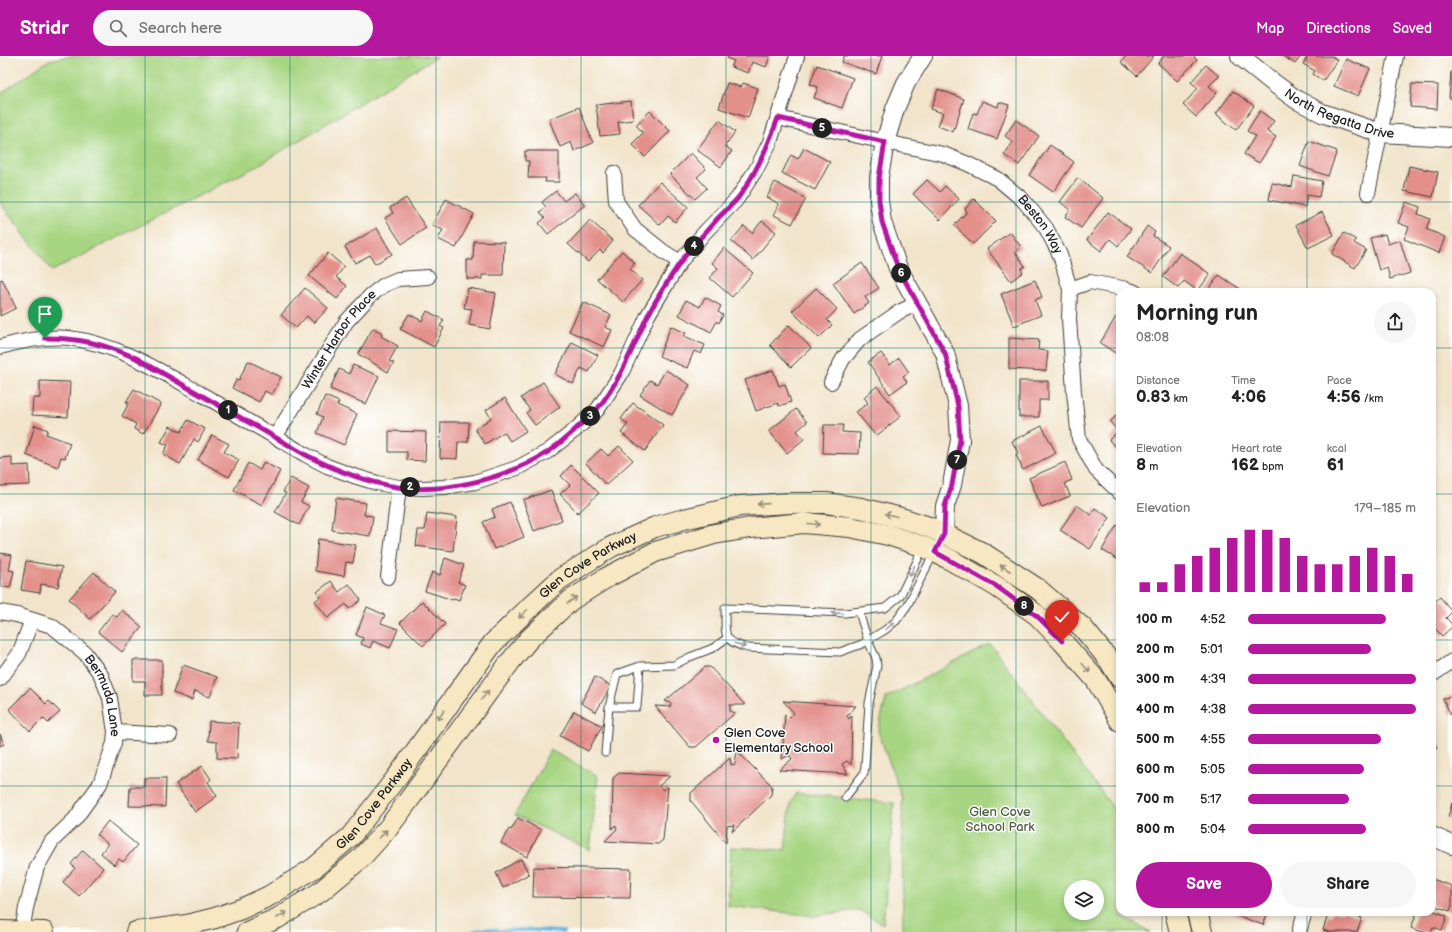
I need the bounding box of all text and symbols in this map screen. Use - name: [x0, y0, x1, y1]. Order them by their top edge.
- search box: [93, 10, 373, 46]
- text: Stridr: [20, 17, 69, 40]
- icon: search: [107, 17, 129, 39]
- text: Search here: [139, 19, 222, 38]
- text: Map: [1256, 20, 1284, 37]
- text: Directions: [1306, 20, 1371, 37]
- text: Saved: [1393, 20, 1432, 37]
- street label: North Regatta Drive: [1281, 85, 1395, 142]
- pin: 5: [812, 118, 832, 138]
- text: 5: [819, 121, 825, 134]
- street label: Beston Way: [1014, 192, 1066, 257]
- pin: 4: [684, 236, 704, 256]
- text: 4: [691, 239, 697, 252]
- pin: 6: [891, 263, 911, 283]
- text: 6: [898, 266, 904, 279]
- street label: Winter Harbor Place: [298, 286, 380, 392]
- pin: [28, 297, 62, 338]
- text: Morning run: [1136, 300, 1258, 327]
- button: share: [1374, 301, 1416, 343]
- icon: arrive: [34, 303, 56, 325]
- text: 08:08: [1136, 329, 1169, 345]
- text: Distance: [1136, 374, 1180, 387]
- text: Time: [1231, 374, 1256, 387]
- text: Pace: [1327, 374, 1352, 387]
- text: 0.83: [1136, 387, 1170, 407]
- text: 4:06: [1231, 387, 1266, 407]
- text: 4:56: [1327, 387, 1361, 407]
- text: km: [1170, 392, 1188, 405]
- text: /km: [1361, 392, 1383, 405]
- pin: 1: [218, 400, 238, 420]
- text: 1: [226, 403, 230, 416]
- pin: 3: [580, 406, 600, 426]
- text: 3: [587, 409, 593, 422]
- text: Elevation: [1136, 442, 1182, 455]
- text: Heart rate: [1231, 442, 1282, 455]
- text: kcal: [1327, 442, 1346, 455]
- pin: 7: [947, 450, 967, 470]
- text: 7: [954, 453, 960, 466]
- text: 8: [1136, 455, 1146, 475]
- text: 162: [1231, 455, 1259, 475]
- text: 61: [1327, 455, 1344, 475]
- text: m: [1146, 460, 1158, 473]
- text: bpm: [1259, 460, 1284, 473]
- pin: 2: [400, 477, 420, 497]
- text: 2: [407, 480, 413, 493]
- text: Elevation: [1136, 500, 1190, 516]
- text: 179–185 m: [1354, 500, 1416, 516]
- one-way arrow: [757, 501, 770, 508]
- one-way arrow: [885, 511, 898, 519]
- one-way arrow: [807, 520, 820, 527]
- street label: Glen Cove Parkway: [536, 528, 639, 602]
- one-way arrow: [999, 563, 1011, 571]
- one-way arrow: [908, 565, 915, 577]
- one-way arrow: [567, 596, 578, 604]
- pin: 8: [1014, 596, 1034, 616]
- text: 8: [1021, 599, 1027, 612]
- pin: [1045, 600, 1079, 641]
- icon: check: [1051, 606, 1073, 628]
- one-way arrow: [518, 609, 528, 619]
- one-way arrow: [831, 609, 844, 617]
- text: 100 m: [1136, 611, 1172, 627]
- text: 4:52: [1200, 611, 1226, 627]
- one-way arrow: [885, 621, 896, 630]
- text: 200 m: [1136, 641, 1174, 657]
- text: 5:01: [1200, 641, 1223, 657]
- one-way arrow: [734, 642, 746, 650]
- street label: Bermuda Lane: [81, 651, 123, 738]
- one-way arrow: [1081, 663, 1090, 673]
- text: 300 m: [1136, 671, 1174, 687]
- text: 4:39: [1200, 671, 1226, 687]
- one-way arrow: [481, 690, 489, 701]
- text: 400 m: [1136, 701, 1174, 717]
- text: 4:38: [1200, 701, 1226, 717]
- one-way arrow: [437, 709, 446, 720]
- place label: Glen Cove Elementary School: [724, 725, 833, 756]
- text: 500 m: [1136, 731, 1174, 747]
- text: 4:55: [1200, 731, 1225, 747]
- marker: Glen Cove Elementary School: [711, 735, 721, 745]
- street label: Glen Cove Parkway: [333, 755, 416, 853]
- text: 600 m: [1136, 761, 1175, 777]
- text: 5:05: [1200, 761, 1225, 777]
- text: 700 m: [1136, 791, 1174, 807]
- text: 5:17: [1200, 791, 1222, 807]
- park label: Glen Cove School Park: [965, 804, 1035, 835]
- text: 800 m: [1136, 821, 1175, 837]
- text: 5:04: [1200, 821, 1226, 837]
- one-way arrow: [378, 829, 387, 839]
- button: Save: [1136, 862, 1272, 908]
- button: Share: [1280, 862, 1416, 908]
- map controls: [1064, 880, 1104, 920]
- button: layers: [1064, 880, 1104, 920]
- one-way arrow: [276, 911, 287, 919]

